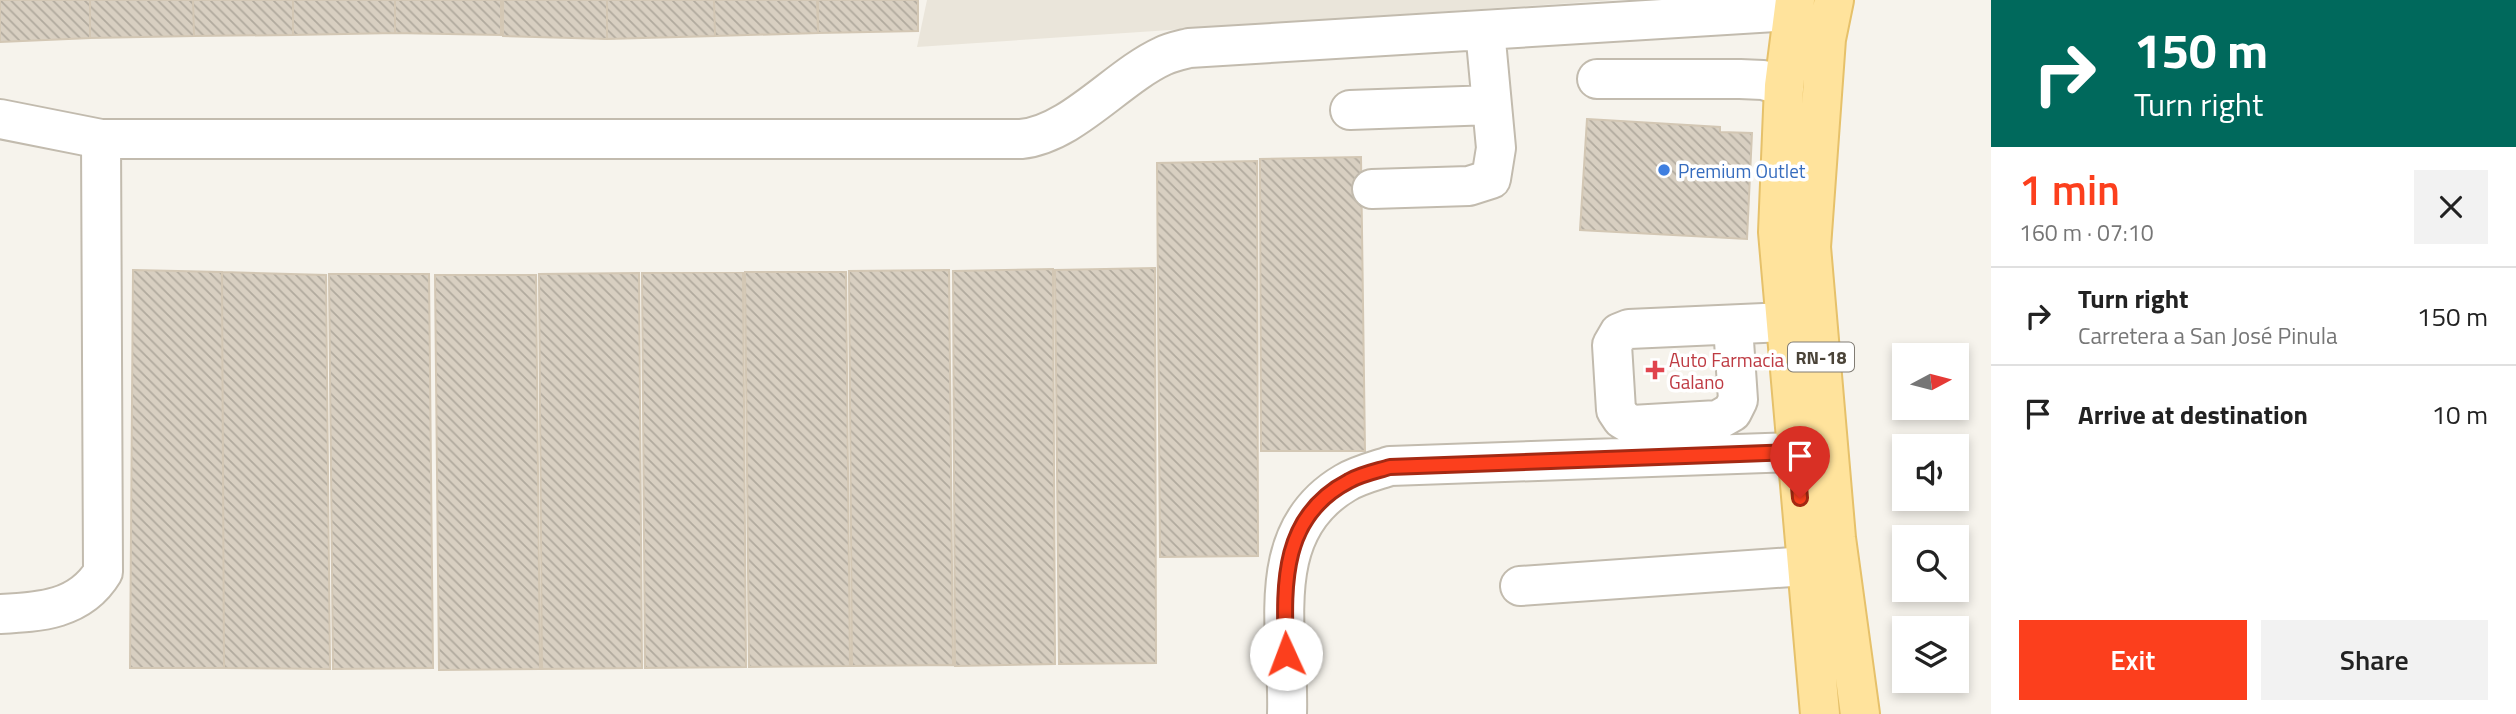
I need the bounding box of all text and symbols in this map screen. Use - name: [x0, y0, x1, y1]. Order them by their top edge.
- text: 150 m: [2134, 12, 2268, 87]
- icon: right: [2019, 28, 2110, 119]
- text: Turn right: [2134, 80, 2263, 128]
- place label: Premium Outlet: [1678, 156, 1806, 185]
- text: 1 min: [2019, 157, 2120, 221]
- marker: Premium Outlet: [1656, 162, 1672, 178]
- button: close: [2414, 170, 2488, 244]
- text: 160 m · 07:10: [2019, 215, 2154, 250]
- text: Turn right: [2078, 279, 2189, 318]
- icon: right: [2019, 297, 2057, 335]
- text: 150 m: [2417, 297, 2488, 336]
- text: Carretera a San José Pinula: [2078, 318, 2338, 353]
- road number: RN-18: [1788, 342, 1854, 372]
- north arrow: [1892, 343, 1969, 420]
- map controls: [1892, 343, 1969, 693]
- place label: Auto Farmacia Galano: [1669, 345, 1785, 396]
- marker: Auto Farmacia Galano: [1647, 362, 1663, 378]
- icon: arrive: [2019, 395, 2057, 433]
- text: Arrive at destination: [2078, 395, 2308, 434]
- text: 10 m: [2431, 395, 2488, 434]
- pin: [1770, 426, 1830, 498]
- button: sound: [1892, 434, 1969, 511]
- icon: arrive: [1781, 437, 1819, 475]
- button: search: [1892, 525, 1969, 602]
- button: layers: [1892, 616, 1969, 693]
- position arrow: [1249, 617, 1323, 691]
- button: Exit: [2019, 620, 2247, 700]
- button: Share: [2261, 620, 2488, 700]

